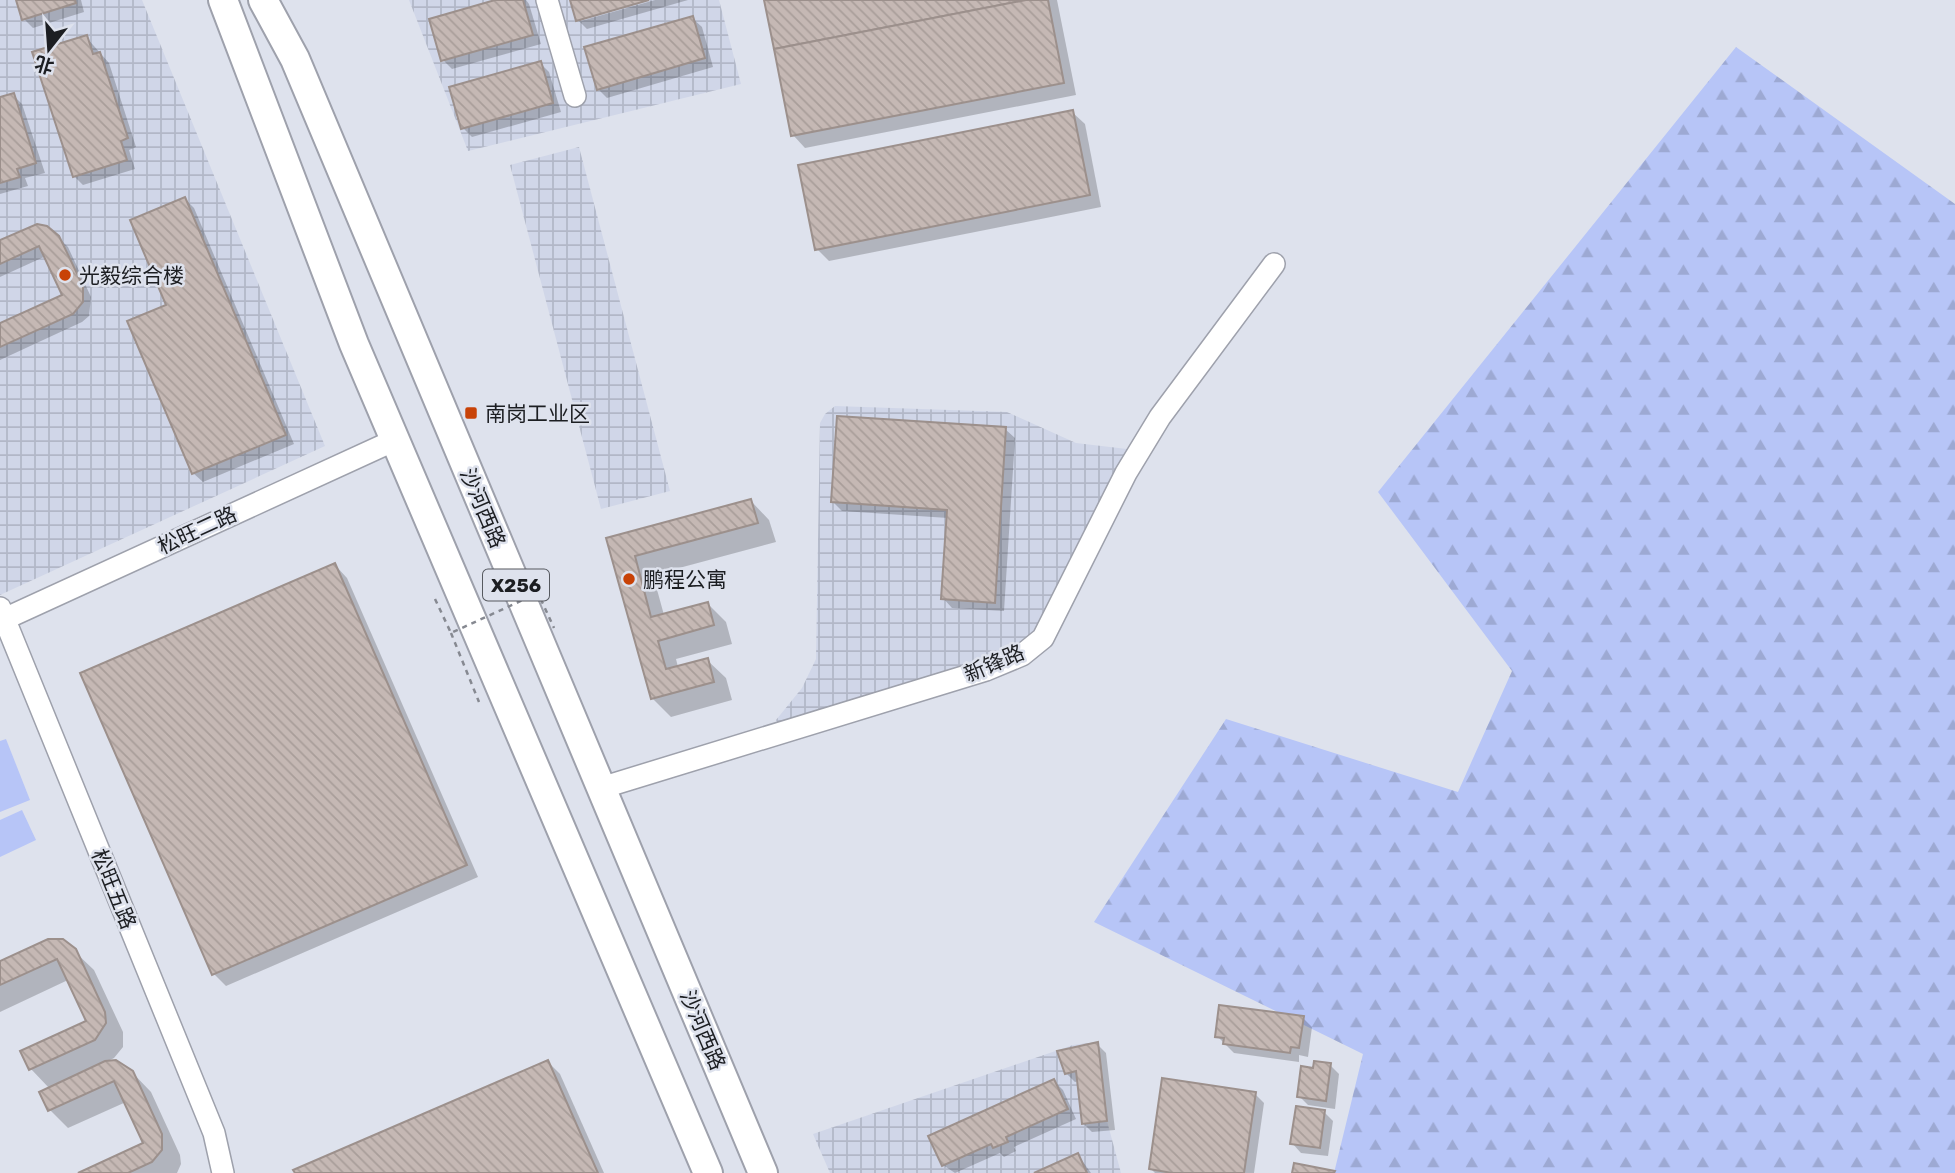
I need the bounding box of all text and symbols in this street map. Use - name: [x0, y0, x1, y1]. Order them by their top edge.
- north arrow: [14, 14, 84, 84]
- text: 北: [32, 51, 57, 79]
- place label: 光毅综合楼: [79, 263, 184, 288]
- marker: 光毅综合楼: [57, 267, 73, 283]
- place label: 南岗工业区: [485, 401, 590, 426]
- marker: 南岗工业区: [463, 405, 479, 421]
- street label: 沙河西路: [455, 464, 511, 552]
- street label: 松旺二路: [154, 501, 240, 559]
- place label: 鹏程公寓: [643, 567, 727, 592]
- road number: X256: [483, 570, 549, 600]
- marker: 鹏程公寓: [621, 571, 637, 587]
- street label: 新锋路: [960, 639, 1028, 687]
- street label: 松旺五路: [87, 845, 141, 933]
- street label: 沙河西路: [675, 986, 731, 1074]

